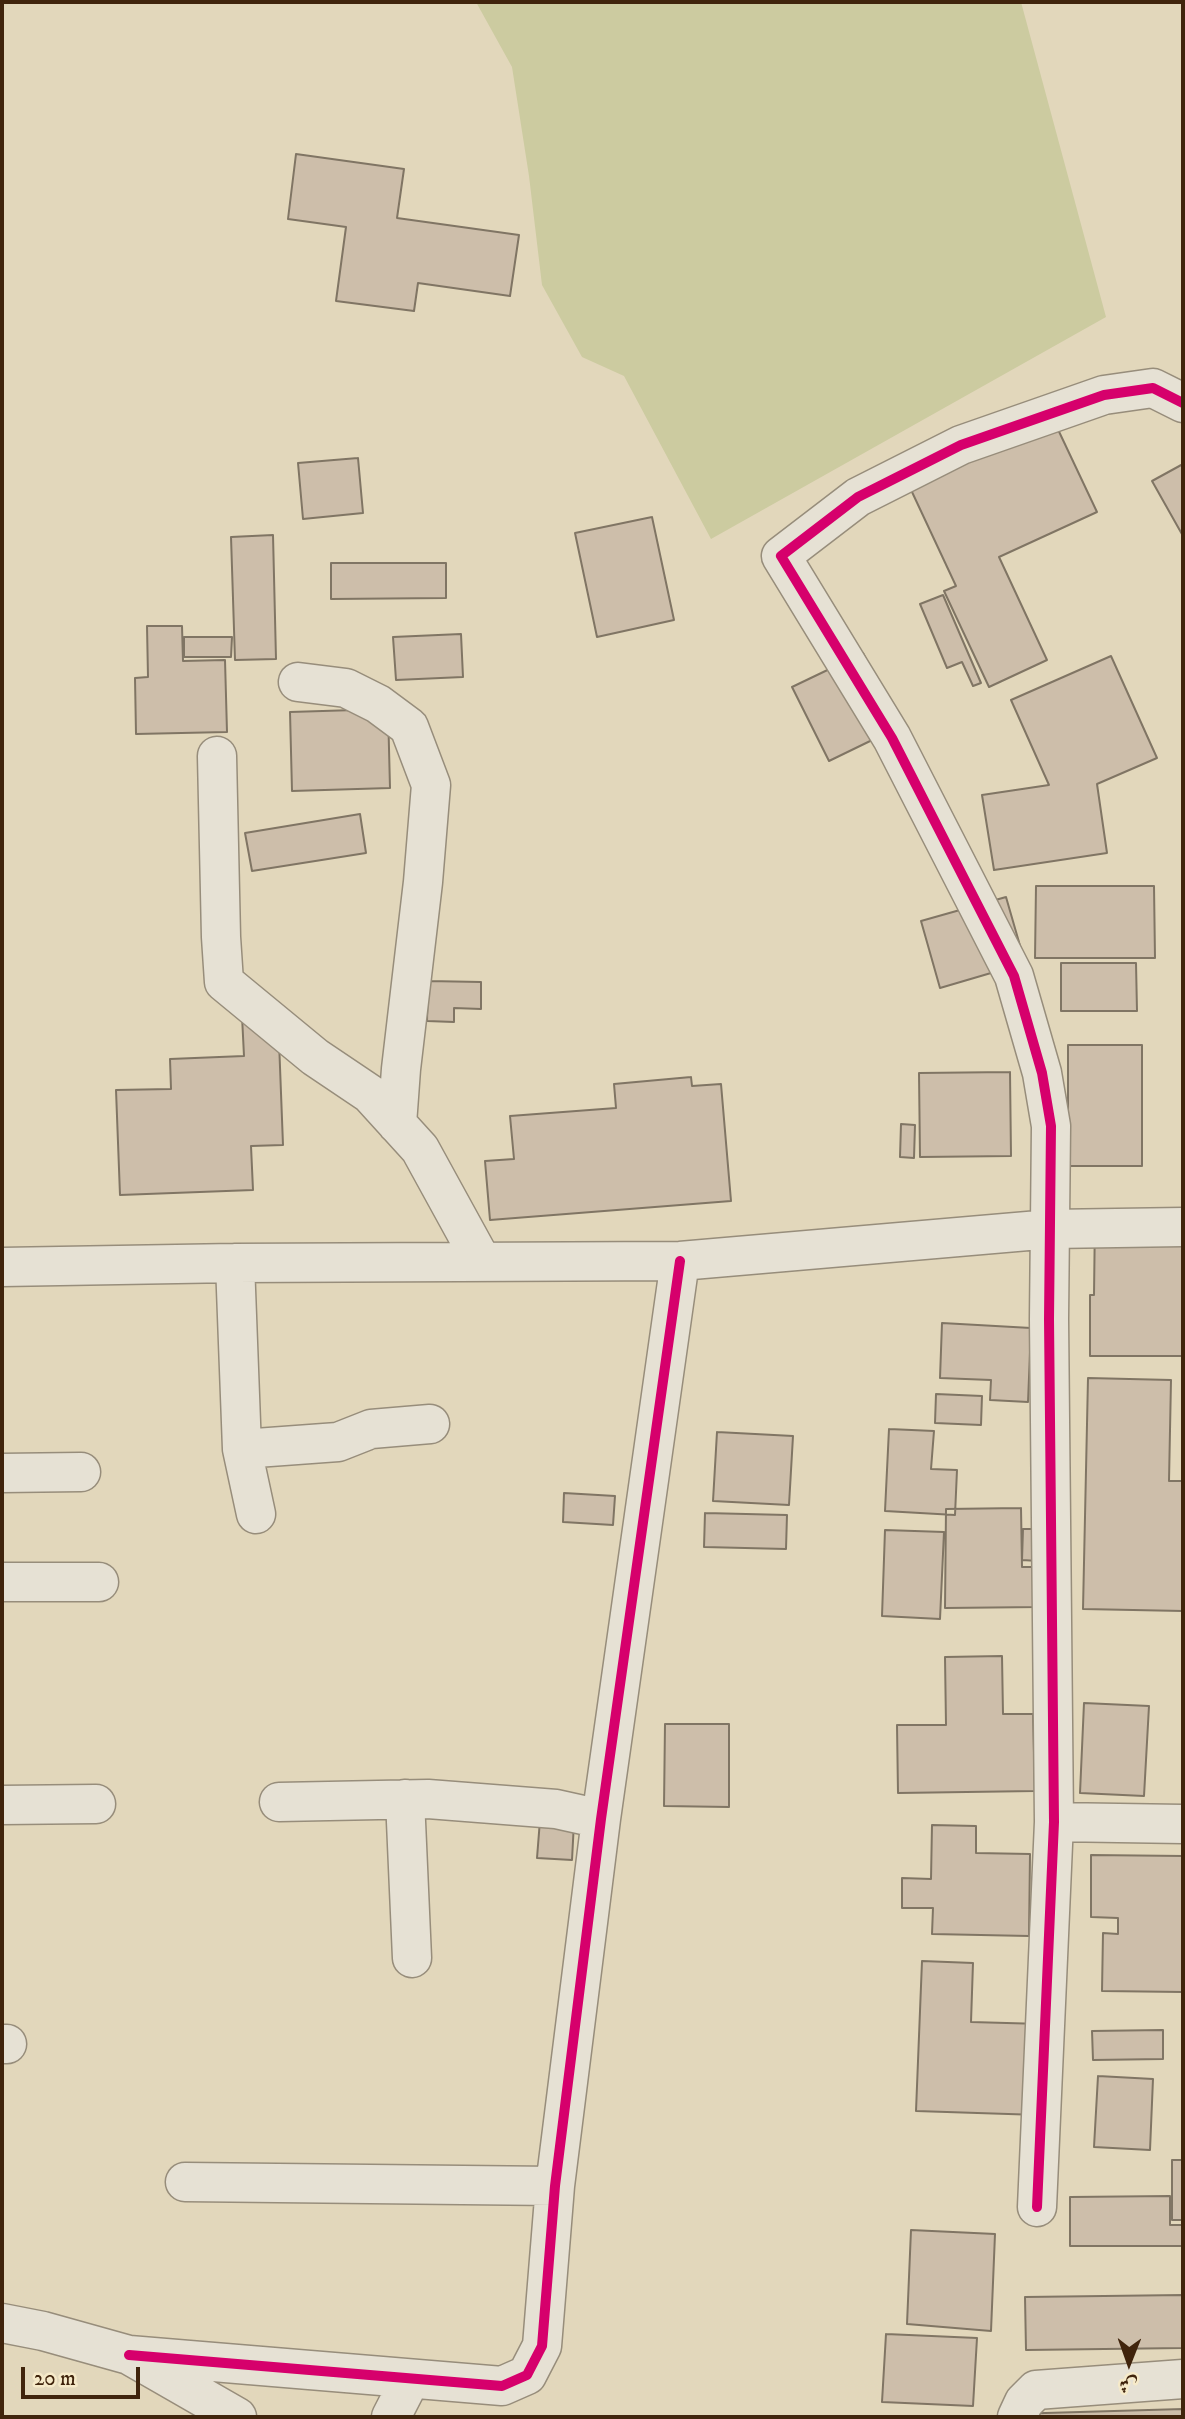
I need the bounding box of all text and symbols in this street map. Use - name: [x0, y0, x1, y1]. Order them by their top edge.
- north arrow: [1094, 2328, 1164, 2398]
- scale bar: [24, 2352, 144, 2396]
- text: 20 m: [34, 2366, 76, 2392]
- text: ش: [1119, 2373, 1138, 2396]

